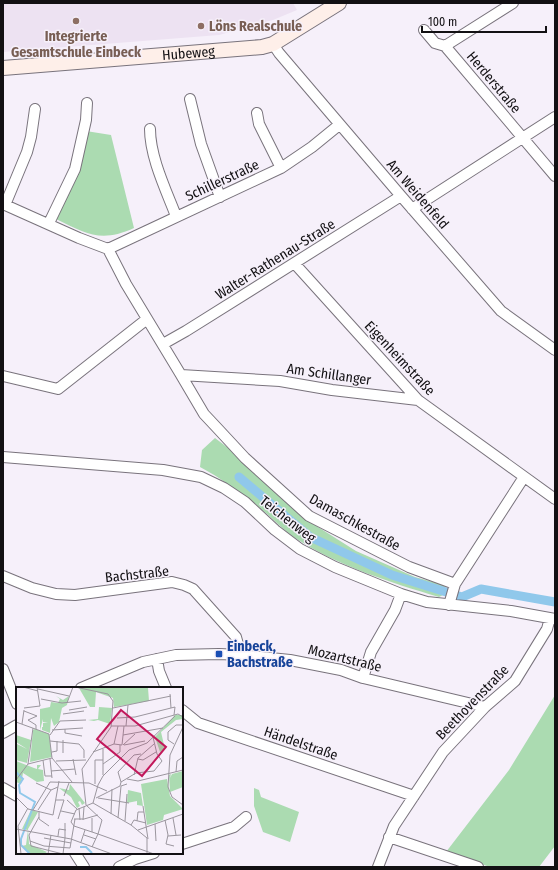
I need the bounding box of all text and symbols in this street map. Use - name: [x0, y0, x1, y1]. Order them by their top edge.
- scale bar: [422, 8, 546, 34]
- text: 100 m: [428, 15, 457, 29]
- marker: Integrierte Gesamtschule Einbeck: [71, 16, 81, 26]
- place label: Löns Realschule: [209, 18, 302, 35]
- marker: Löns Realschule: [196, 21, 206, 31]
- place label: Integrierte Gesamtschule Einbeck: [11, 28, 142, 61]
- street label: Hubeweg: [161, 43, 216, 64]
- street label: Herderstraße: [463, 48, 524, 117]
- street label: Schillerstraße: [183, 156, 262, 205]
- street label: Am Weidenfeld: [383, 156, 452, 232]
- street label: Walter-Rathenau-Straße: [212, 216, 338, 303]
- street label: Eigenheimstraße: [361, 318, 439, 399]
- street label: Am Schillanger: [286, 360, 372, 389]
- street label: Damaschkestraße: [306, 490, 403, 554]
- street label: Teichenweg: [256, 492, 319, 547]
- street label: Bachstraße: [104, 563, 170, 586]
- place label: Einbeck, Bachstraße: [227, 638, 293, 671]
- street label: Mozartstraße: [306, 641, 383, 676]
- marker: Einbeck, Bachstraße: [214, 649, 224, 659]
- street label: Beethovenstraße: [432, 661, 512, 743]
- inset map: [16, 687, 183, 854]
- street label: Händelstraße: [262, 723, 340, 764]

